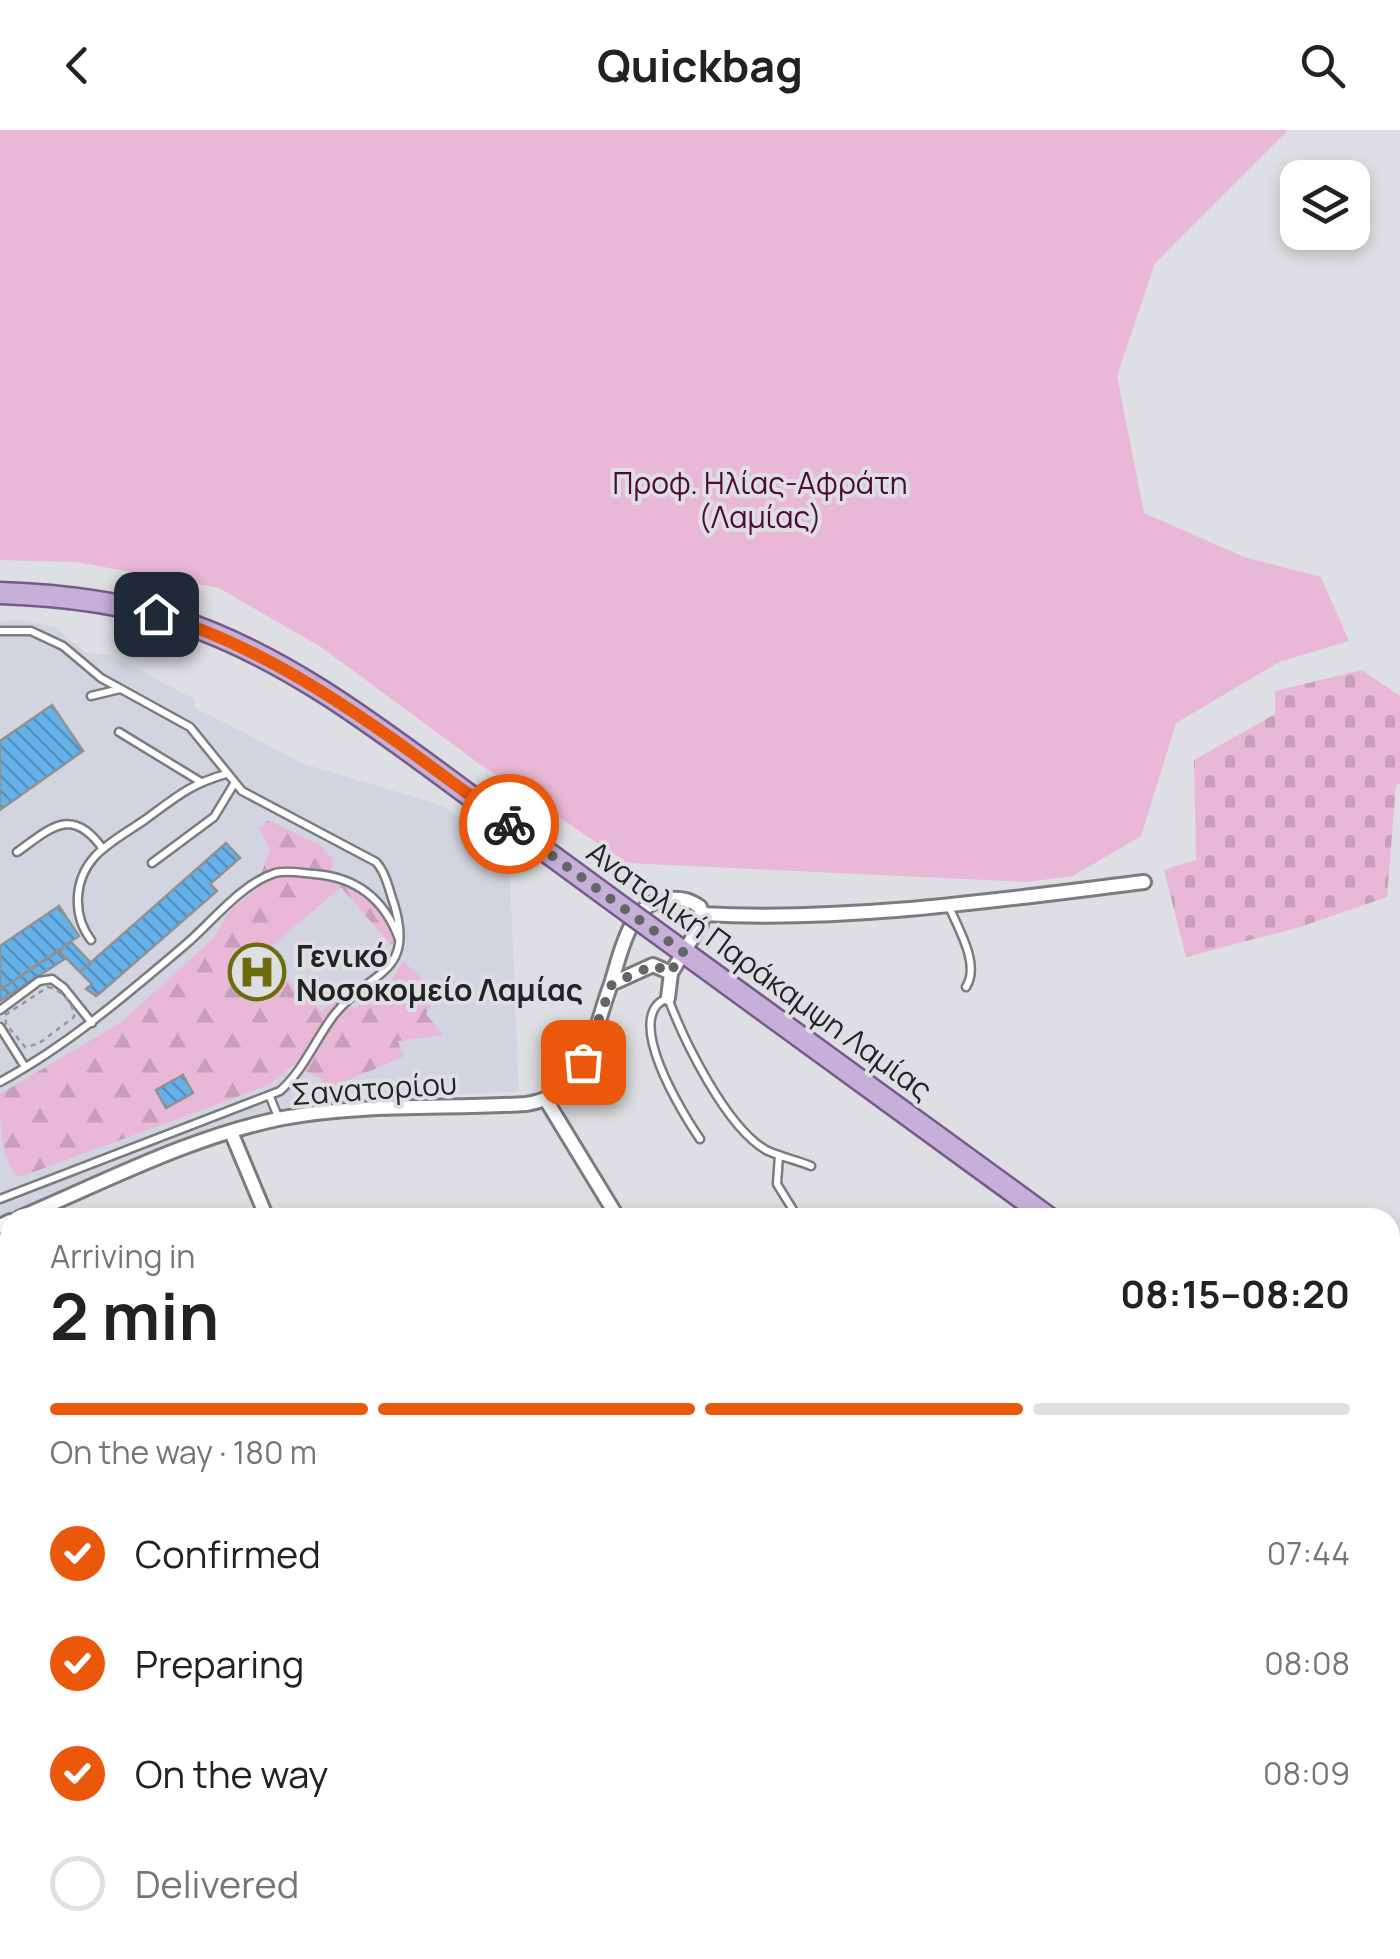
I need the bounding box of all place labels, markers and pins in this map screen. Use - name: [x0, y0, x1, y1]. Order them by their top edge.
- pin: [114, 572, 199, 657]
- place label: Γενικό Νοσοκομείο Λαμίας: [296, 935, 583, 1010]
- hospital icon: Γενικό Νοσοκομείο Λαμίας: [227, 942, 287, 1002]
- pin: [541, 1020, 626, 1105]

